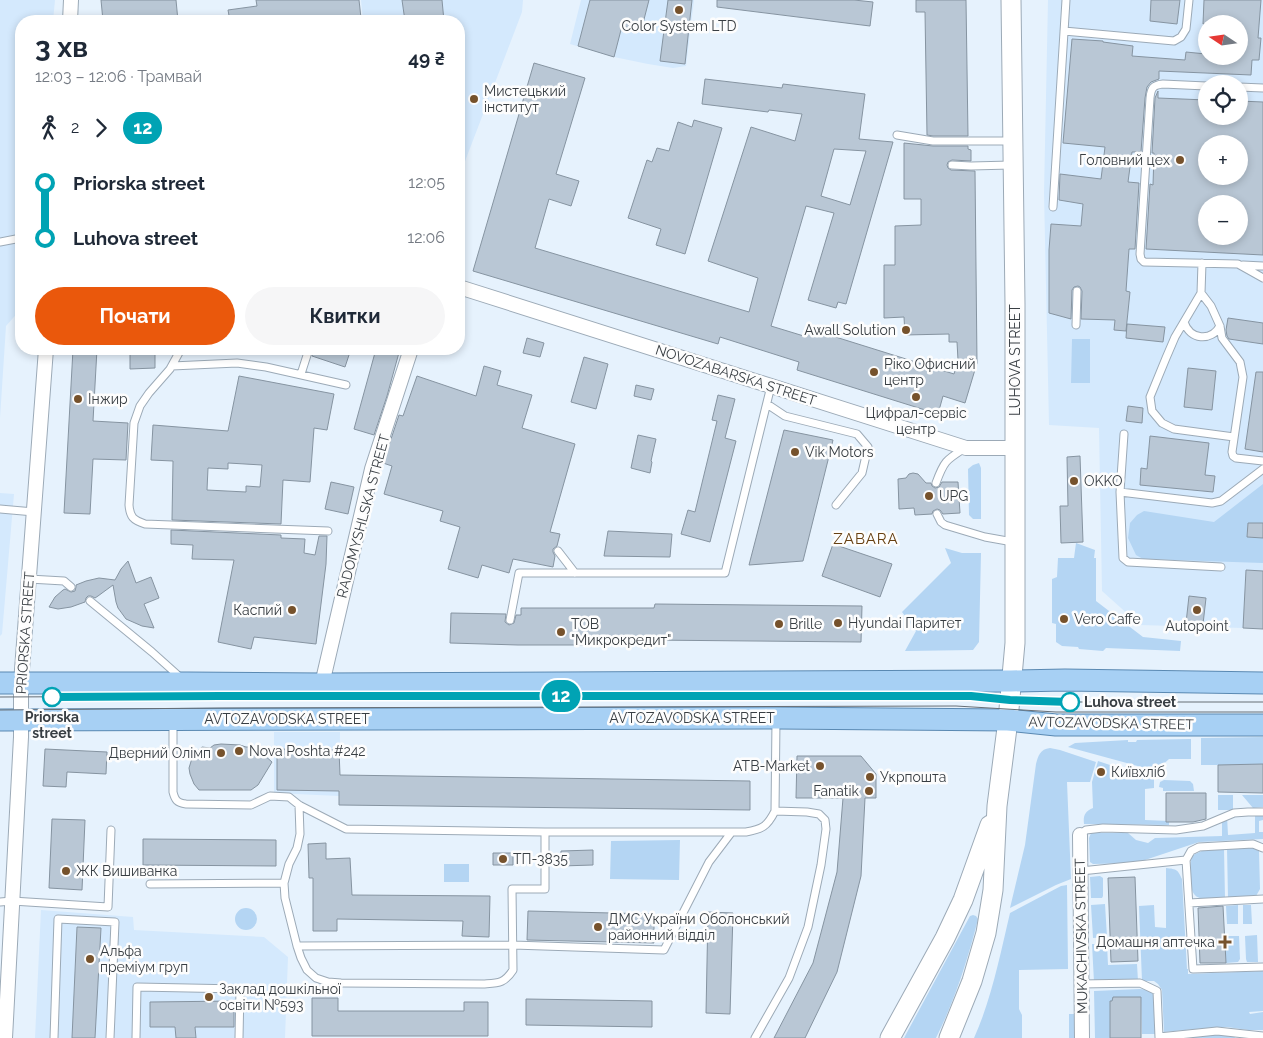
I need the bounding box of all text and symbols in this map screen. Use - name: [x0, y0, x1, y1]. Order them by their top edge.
- marker: Color System LTD: [673, 4, 685, 16]
- north arrow: [1198, 15, 1248, 65]
- map controls: [1198, 15, 1248, 245]
- place label: Color System LTD: [621, 18, 737, 34]
- text: 3 хв: [35, 31, 88, 64]
- text: 49 ₴: [408, 47, 445, 69]
- text: 12:03 – 12:06 · Трамвай: [35, 67, 202, 86]
- button: locate: [1198, 75, 1248, 125]
- place label: Мистецький інститут: [484, 83, 566, 115]
- marker: Мистецький інститут: [468, 93, 480, 105]
- icon: walk: [35, 114, 63, 142]
- icon: forward: [87, 114, 115, 142]
- text: 12: [133, 117, 152, 138]
- text: 2: [71, 118, 79, 137]
- button: +: [1198, 135, 1248, 185]
- place label: Головний цех: [1079, 152, 1170, 168]
- marker: Головний цех: [1174, 154, 1186, 166]
- text: Priorska street: [73, 172, 205, 194]
- text: 12:05: [408, 173, 445, 192]
- button: −: [1198, 195, 1248, 245]
- text: Luhova street: [73, 227, 198, 249]
- text: 12:06: [407, 228, 445, 247]
- button: Почати: [35, 287, 235, 345]
- button: Квитки: [245, 287, 445, 345]
- street label: LUHOVA STREET: [1007, 304, 1023, 416]
- place label: Awall Solution: [804, 322, 896, 338]
- marker: Awall Solution: [900, 324, 912, 336]
- street label: NOVOZABARSKA STREET: [654, 341, 819, 409]
- place label: Ріко Офисний центр: [884, 356, 976, 388]
- marker: Ріко Офисний центр: [868, 366, 880, 378]
- place label: Інжир: [88, 391, 128, 407]
- marker: Цифрал-сервіс центр: [910, 391, 922, 403]
- marker: Інжир: [72, 393, 84, 405]
- place label: Цифрал-сервіс центр: [865, 405, 967, 437]
- street label: RADOMYSHLSKA STREET: [333, 432, 393, 600]
- place label: Vik Motors: [805, 444, 874, 460]
- marker: Vik Motors: [789, 446, 801, 458]
- place label: OKKO: [1084, 473, 1122, 489]
- marker: OKKO: [1068, 475, 1080, 487]
- place label: UPG: [939, 488, 968, 504]
- marker: UPG: [923, 490, 935, 502]
- district label: ZABARA: [833, 530, 899, 548]
- street label: PRIORSKA STREET: [13, 571, 37, 695]
- place label: Каспий: [233, 602, 282, 618]
- marker: Каспий: [286, 604, 298, 616]
- marker: Autopoint: [1191, 604, 1203, 616]
- place label: Vero Caffe: [1074, 611, 1141, 627]
- marker: Vero Caffe: [1058, 613, 1070, 625]
- place label: Hyundai Паритет: [848, 615, 962, 631]
- place label: ТОВ "Микрокредит": [571, 616, 671, 648]
- place label: Brille: [789, 616, 822, 632]
- marker: Hyundai Паритет: [832, 617, 844, 629]
- marker: Brille: [773, 618, 785, 630]
- place label: Autopoint: [1165, 618, 1229, 634]
- marker: ТОВ "Микрокредит": [555, 626, 567, 638]
- line badge: 12: [538, 680, 584, 712]
- text: 12: [551, 685, 571, 706]
- marker: Priorska street: [42, 687, 62, 707]
- marker: Luhova street: [1060, 692, 1080, 712]
- place label: Luhova street: [1084, 694, 1177, 710]
- place label: Priorska street: [25, 709, 79, 741]
- street label: AVTOZAVODSKA STREET: [609, 710, 775, 726]
- street label: AVTOZAVODSKA STREET: [204, 711, 370, 727]
- street label: AVTOZAVODSKA STREET: [1028, 714, 1194, 732]
- place label: Nova Poshta #242: [249, 743, 366, 759]
- place label: Дверний Олімп: [109, 745, 211, 761]
- marker: Nova Poshta #242: [233, 745, 245, 757]
- marker: Дверний Олімп: [215, 747, 227, 759]
- place label: ATB-Market: [733, 758, 810, 774]
- marker: ATB-Market: [814, 760, 826, 772]
- place label: Київхліб: [1111, 764, 1165, 780]
- marker: Київхліб: [1095, 766, 1107, 778]
- place label: Укрпошта: [880, 769, 946, 785]
- marker: Укрпошта: [864, 771, 876, 783]
- place label: Fanatik: [813, 783, 860, 799]
- marker: Fanatik: [863, 785, 875, 797]
- place label: ТП-3835: [513, 851, 568, 867]
- marker: ТП-3835: [497, 853, 509, 865]
- street label: MUKACHIVSKA STREET: [1072, 858, 1090, 1014]
- place label: ЖК Вишиванка: [76, 863, 177, 879]
- marker: ЖК Вишиванка: [60, 865, 72, 877]
- place label: ДМС України Оболонський районний відділ: [608, 911, 789, 943]
- marker: ДМС України Оболонський районний відділ: [592, 921, 604, 933]
- place label: Домашня аптечка: [1096, 934, 1215, 950]
- marker: Домашня аптечка: [1219, 936, 1231, 948]
- place label: Альфа преміум груп: [100, 943, 188, 975]
- marker: Альфа преміум груп: [84, 953, 96, 965]
- place label: Заклад дошкільної освіти №593: [219, 981, 341, 1013]
- marker: Заклад дошкільної освіти №593: [203, 991, 215, 1003]

